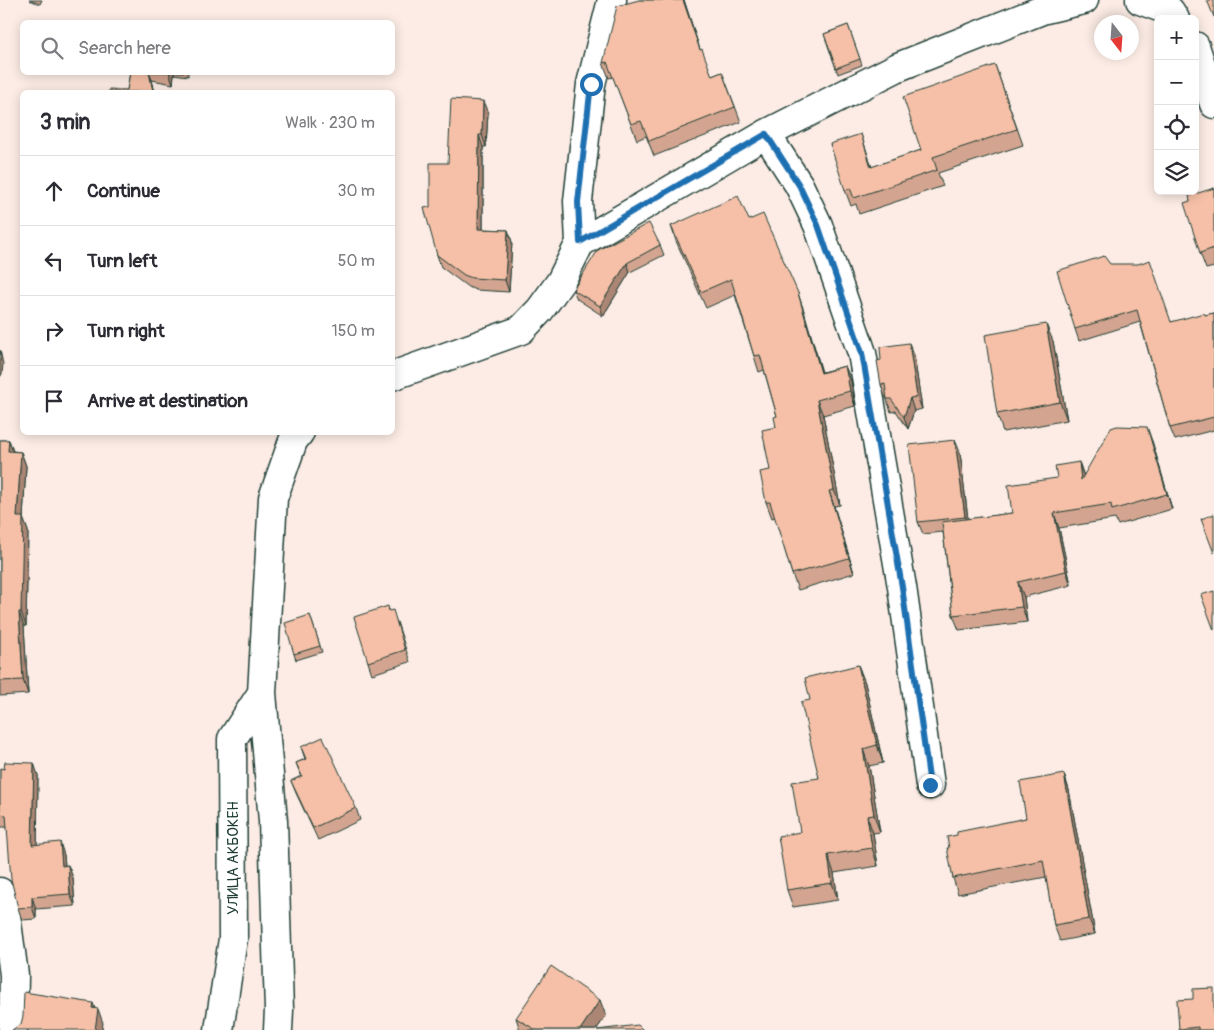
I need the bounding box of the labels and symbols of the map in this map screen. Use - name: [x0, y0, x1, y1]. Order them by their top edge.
- north arrow: [1094, 15, 1139, 60]
- route start: [580, 73, 603, 96]
- route end: [919, 774, 942, 797]
- street label: УЛИЦА АКБОКЕН: [224, 801, 243, 915]

